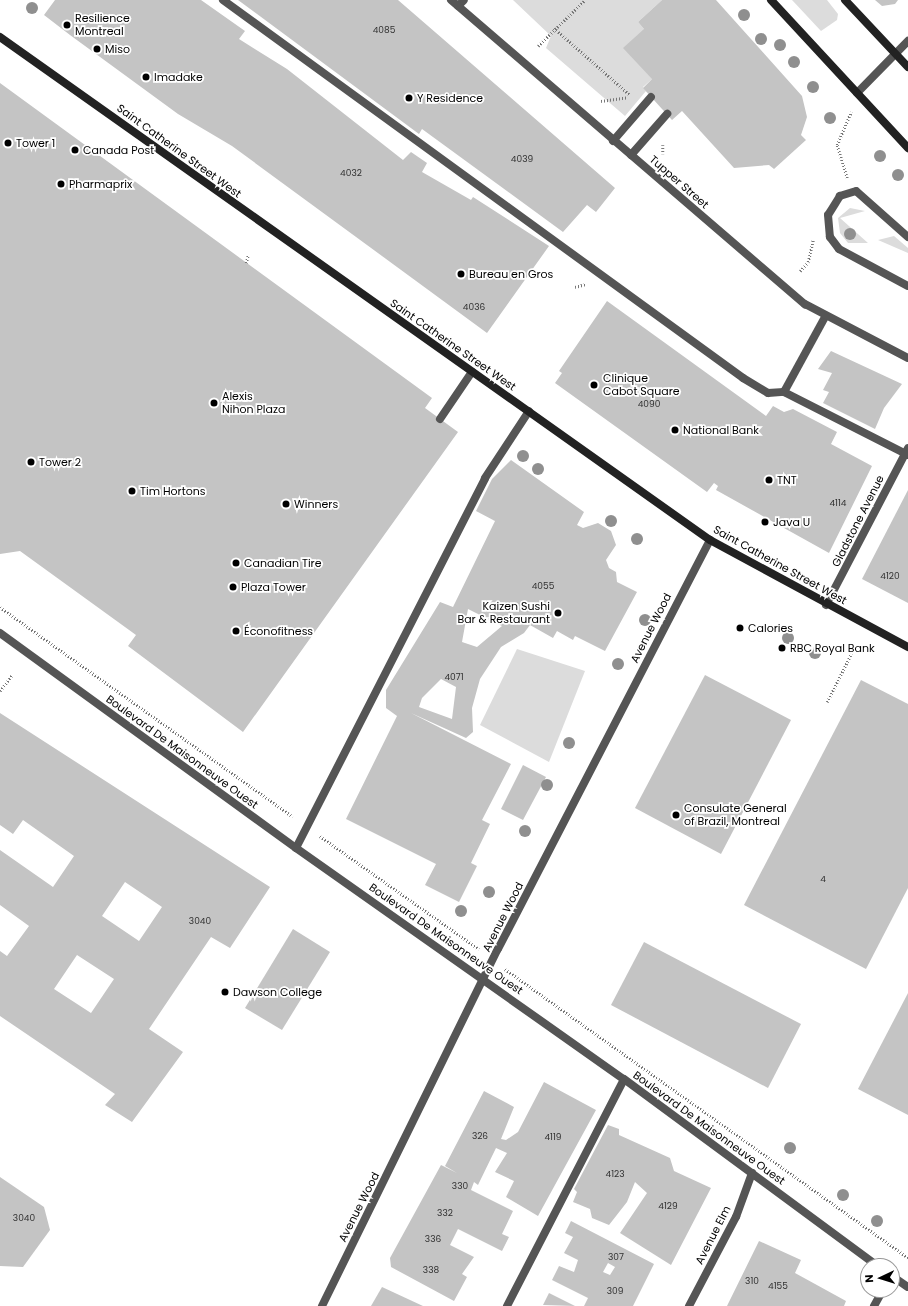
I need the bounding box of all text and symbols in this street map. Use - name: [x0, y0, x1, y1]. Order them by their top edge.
- place label: Resilience Montreal: [75, 12, 130, 38]
- marker: Resilience Montreal: [62, 20, 72, 30]
- house number: 4085: [373, 25, 395, 35]
- place label: Miso: [105, 42, 130, 56]
- marker: Miso: [92, 44, 102, 54]
- place label: Imadake: [154, 70, 203, 84]
- marker: Imadake: [141, 72, 151, 82]
- place label: Y Residence: [417, 91, 483, 105]
- marker: Y Residence: [404, 93, 414, 103]
- street label: Saint Catherine Street West: [114, 101, 244, 201]
- place label: Tower 1: [16, 136, 55, 150]
- marker: Tower 1: [3, 138, 13, 148]
- place label: Canada Post: [83, 143, 154, 157]
- marker: Canada Post: [70, 145, 80, 155]
- street label: Tupper Street: [647, 153, 711, 211]
- house number: 4039: [511, 154, 533, 164]
- house number: 4032: [340, 168, 362, 178]
- place label: Pharmaprix: [69, 177, 132, 191]
- marker: Pharmaprix: [56, 179, 66, 189]
- place label: Bureau en Gros: [469, 267, 553, 281]
- marker: Bureau en Gros: [456, 269, 466, 279]
- street label: Saint Catherine Street West: [388, 296, 518, 394]
- house number: 4036: [463, 302, 485, 312]
- place label: Clinique Cabot Square: [603, 372, 680, 398]
- marker: Clinique Cabot Square: [588, 379, 600, 391]
- place label: Alexis Nihon Plaza: [222, 390, 285, 416]
- marker: Alexis Nihon Plaza: [209, 398, 219, 408]
- house number: 4090: [638, 399, 660, 409]
- place label: National Bank: [683, 423, 759, 437]
- marker: National Bank: [670, 425, 680, 435]
- place label: Tower 2: [39, 455, 81, 469]
- marker: Tower 2: [26, 457, 36, 467]
- place label: TNT: [777, 473, 797, 487]
- street label: Gladstone Avenue: [829, 473, 887, 569]
- marker: TNT: [764, 475, 774, 485]
- place label: Tim Hortons: [140, 484, 206, 498]
- marker: Tim Hortons: [127, 486, 137, 496]
- place label: Winners: [294, 497, 338, 511]
- house number: 4114: [829, 498, 847, 508]
- marker: Winners: [281, 499, 291, 509]
- place label: Java U: [773, 515, 810, 529]
- marker: Java U: [760, 517, 770, 527]
- street label: Saint Catherine Street West: [711, 523, 849, 607]
- place label: Canadian Tire: [244, 556, 322, 570]
- marker: Canadian Tire: [231, 558, 241, 568]
- house number: 4120: [880, 571, 900, 581]
- place label: Plaza Tower: [241, 580, 306, 594]
- house number: 4055: [532, 581, 554, 591]
- marker: Plaza Tower: [228, 582, 238, 592]
- street label: Avenue Wood: [628, 591, 674, 665]
- place label: Kaizen Sushi Bar & Restaurant: [457, 600, 550, 626]
- marker: Kaizen Sushi Bar & Restaurant: [553, 608, 563, 618]
- place label: Calories: [748, 621, 793, 635]
- marker: Calories: [735, 623, 745, 633]
- place label: Éconofitness: [244, 624, 313, 638]
- marker: Éconofitness: [231, 626, 241, 636]
- place label: RBC Royal Bank: [790, 641, 875, 655]
- marker: RBC Royal Bank: [777, 643, 787, 653]
- house number: 4071: [444, 672, 464, 682]
- street label: Boulevard De Maisonneuve Ouest: [103, 692, 261, 812]
- place label: Consulate General of Brazil, Montreal: [684, 802, 787, 828]
- marker: Consulate General of Brazil, Montreal: [671, 810, 681, 820]
- house number: 4: [820, 874, 826, 884]
- street label: Avenue Wood: [480, 880, 526, 954]
- street label: Boulevard De Maisonneuve Ouest: [367, 881, 525, 997]
- house number: 3040: [189, 916, 211, 926]
- place label: Dawson College: [233, 985, 322, 999]
- marker: Dawson College: [220, 987, 230, 997]
- street label: Boulevard De Maisonneuve Ouest: [630, 1068, 788, 1188]
- house number: 326: [472, 1131, 488, 1141]
- house number: 4119: [544, 1132, 562, 1142]
- house number: 4123: [605, 1169, 625, 1179]
- street label: Avenue Wood: [336, 1170, 382, 1244]
- house number: 330: [452, 1181, 468, 1191]
- house number: 4129: [658, 1201, 678, 1211]
- street label: Avenue Elm: [693, 1204, 733, 1266]
- house number: 332: [437, 1208, 453, 1218]
- house number: 3040: [13, 1213, 35, 1223]
- house number: 336: [425, 1234, 441, 1244]
- house number: 307: [608, 1252, 624, 1262]
- north arrow: [860, 1258, 900, 1298]
- house number: 338: [423, 1265, 439, 1275]
- text: N: [861, 1274, 877, 1283]
- house number: 310: [745, 1276, 759, 1286]
- house number: 4155: [768, 1281, 788, 1291]
- house number: 309: [607, 1286, 623, 1296]

